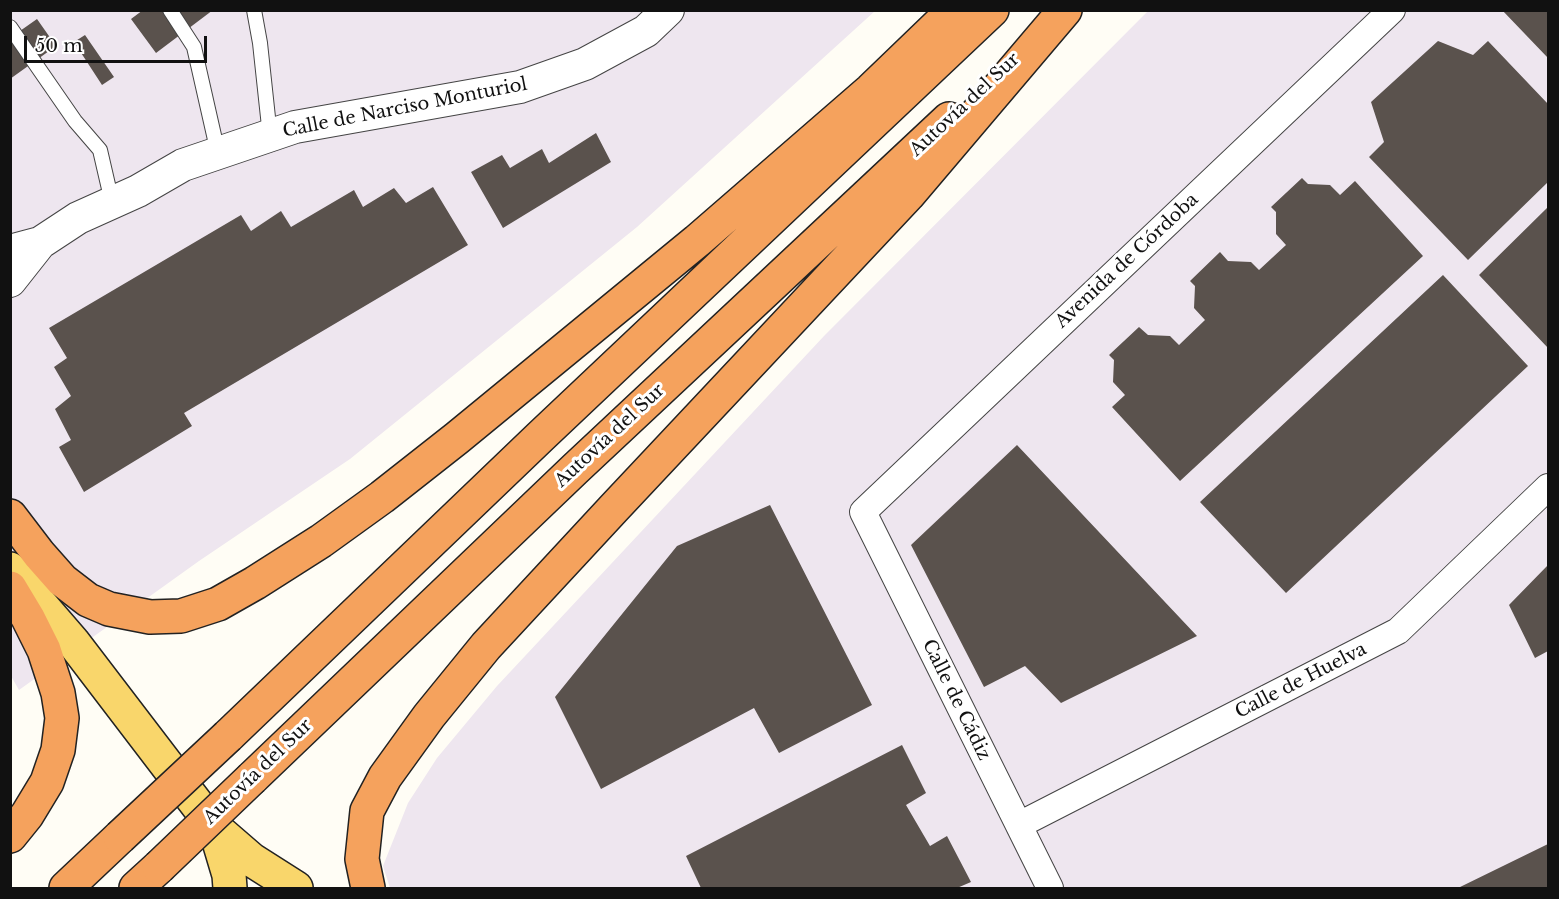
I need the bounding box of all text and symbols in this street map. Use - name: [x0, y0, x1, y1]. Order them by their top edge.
- scale bar: [27, 24, 210, 62]
- text: 50 m: [35, 35, 83, 57]
- street label: Autovía del Sur: [906, 49, 1024, 161]
- street label: Calle de Narciso Monturiol: [281, 74, 529, 142]
- street label: Avenida de Córdoba: [1051, 189, 1203, 333]
- street label: Autovía del Sur: [551, 380, 669, 492]
- street label: Calle de Cádiz: [917, 636, 995, 764]
- street label: Calle de Huelva: [1232, 639, 1370, 723]
- street label: Autovía del Sur: [199, 715, 317, 829]

